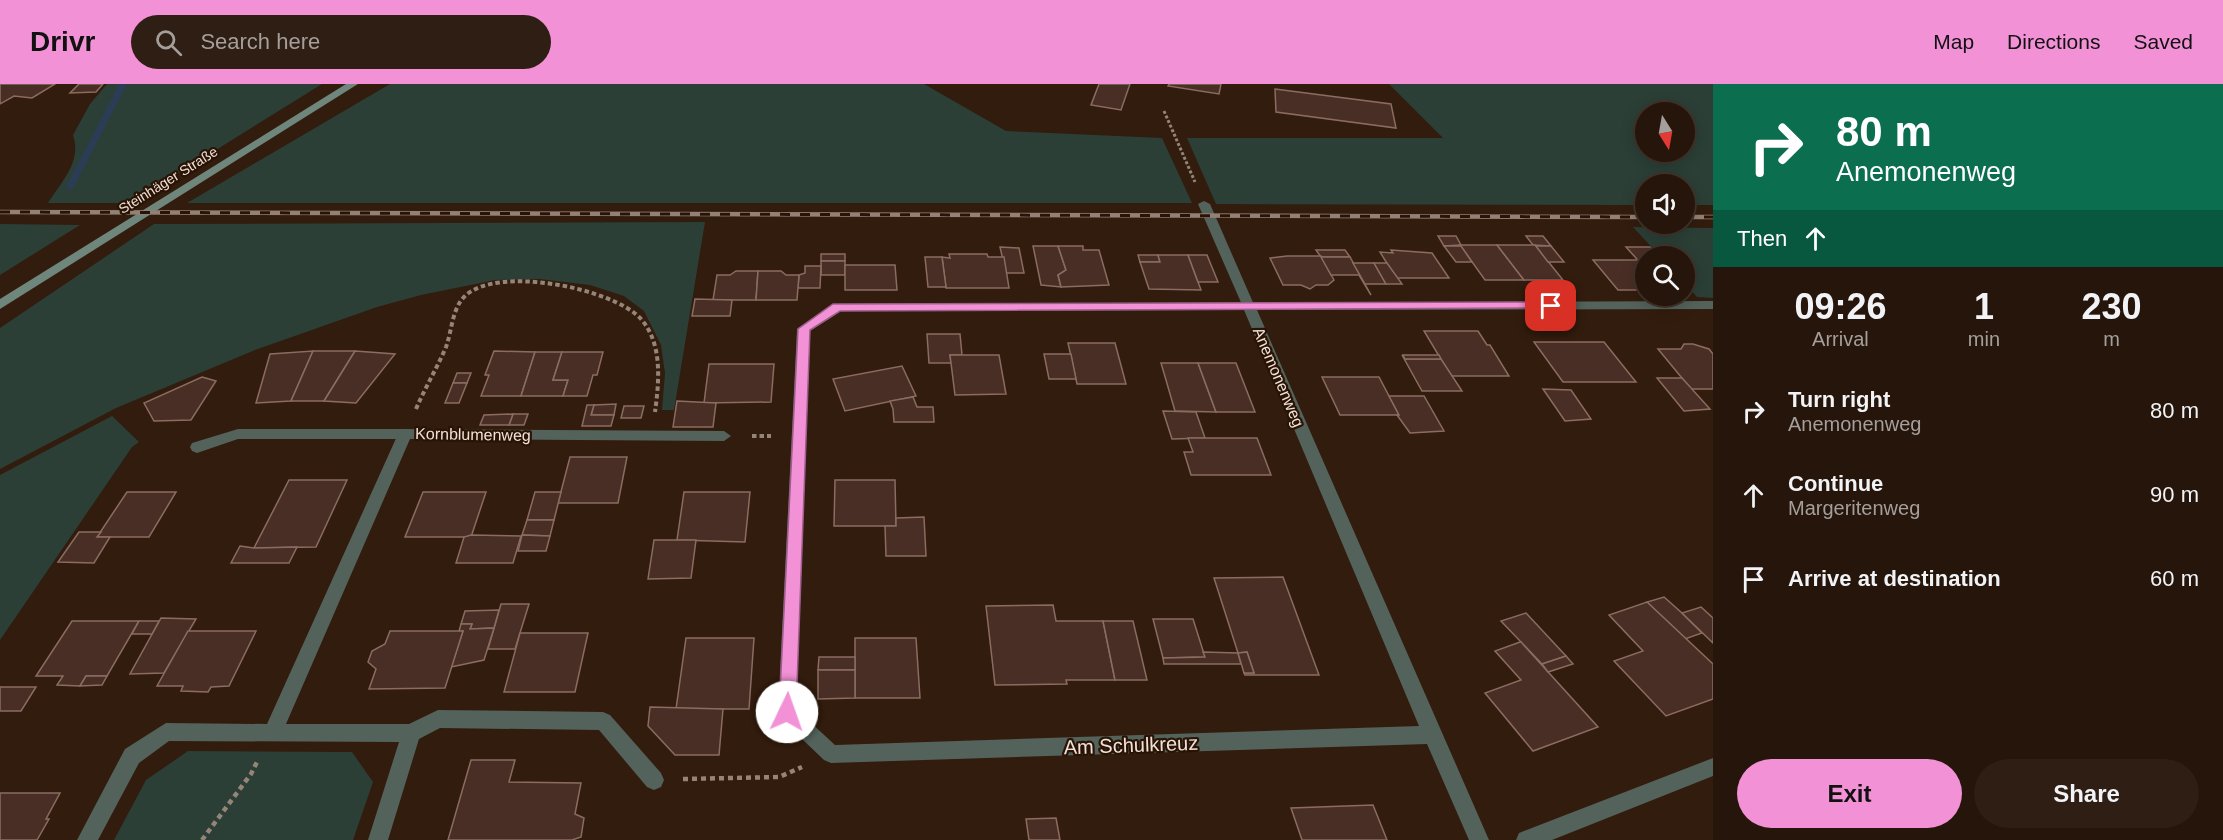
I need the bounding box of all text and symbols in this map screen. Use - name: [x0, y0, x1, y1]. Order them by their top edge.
- search box: [131, 15, 551, 69]
- text: Drivr: [30, 26, 95, 57]
- icon: search: [152, 26, 185, 59]
- text: Search here: [200, 29, 320, 54]
- text: Map: [1933, 30, 1974, 53]
- text: Directions: [2007, 30, 2100, 53]
- text: Saved: [2133, 30, 2193, 53]
- north arrow: [1635, 102, 1695, 162]
- map controls: [1635, 102, 1695, 306]
- icon: right: [1737, 108, 1815, 186]
- text: 80 m: [1836, 108, 1932, 155]
- street label: Steinhäger Straße: [116, 143, 221, 217]
- text: Anemonenweg: [1836, 157, 2016, 187]
- button: sound: [1635, 174, 1695, 234]
- icon: ahead: [1799, 222, 1832, 255]
- text: Then: [1737, 226, 1787, 251]
- button: search: [1635, 246, 1695, 306]
- pin: [1525, 280, 1576, 331]
- text: 09:26: [1794, 286, 1886, 327]
- text: 1: [1974, 286, 1994, 327]
- text: 230: [2081, 286, 2142, 327]
- icon: arrive: [1534, 289, 1567, 322]
- street label: Anemonenweg: [1250, 325, 1307, 430]
- text: Arrival: [1812, 328, 1869, 350]
- text: min: [1968, 328, 2000, 350]
- text: m: [2103, 328, 2120, 350]
- text: Turn right: [1788, 387, 1890, 412]
- icon: right: [1737, 395, 1770, 428]
- text: 80 m: [2150, 398, 2199, 423]
- text: Anemonenweg: [1788, 413, 1921, 435]
- street label: Kornblumenweg: [415, 425, 531, 444]
- text: Continue: [1788, 471, 1883, 496]
- icon: ahead: [1737, 479, 1770, 512]
- text: 90 m: [2150, 482, 2199, 507]
- text: Margeritenweg: [1788, 497, 1920, 519]
- icon: arrive: [1737, 563, 1770, 596]
- text: Arrive at destination: [1788, 566, 2001, 591]
- text: 60 m: [2150, 566, 2199, 591]
- position arrow: [755, 680, 819, 744]
- street label: Am Schulkreuz: [1063, 732, 1199, 758]
- button: Exit: [1737, 759, 1962, 828]
- button: Share: [1974, 759, 2199, 828]

